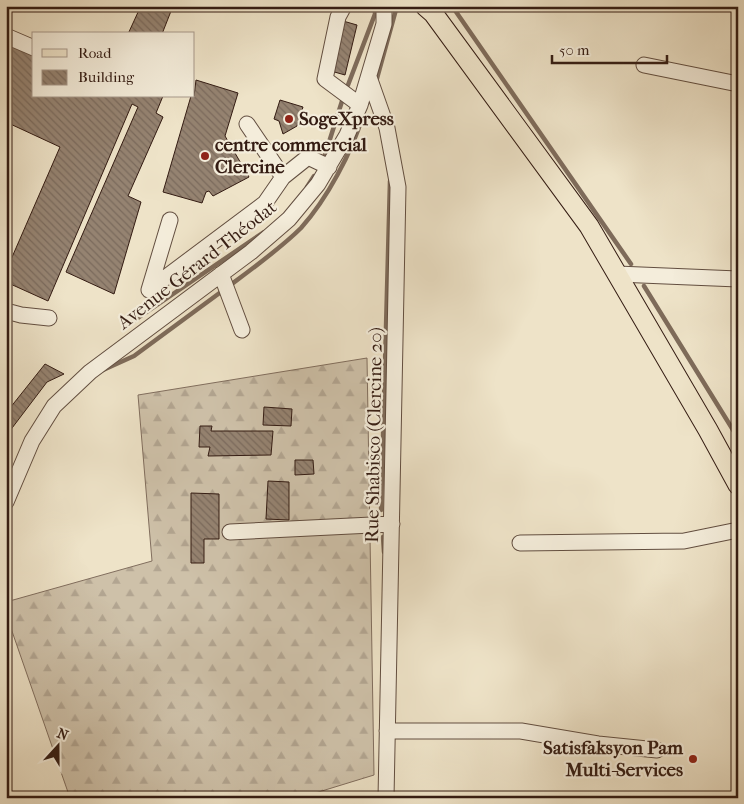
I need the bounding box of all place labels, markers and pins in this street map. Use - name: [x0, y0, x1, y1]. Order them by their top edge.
- place label: SogeXpress: [299, 108, 394, 130]
- marker: SogeXpress: [283, 113, 295, 125]
- place label: centre commercial Clercine: [215, 134, 368, 178]
- marker: centre commercial Clercine: [199, 150, 211, 162]
- place label: Satisfaksyon Pam Multi-Services: [543, 737, 683, 781]
- marker: Satisfaksyon Pam Multi-Services: [687, 753, 699, 765]

